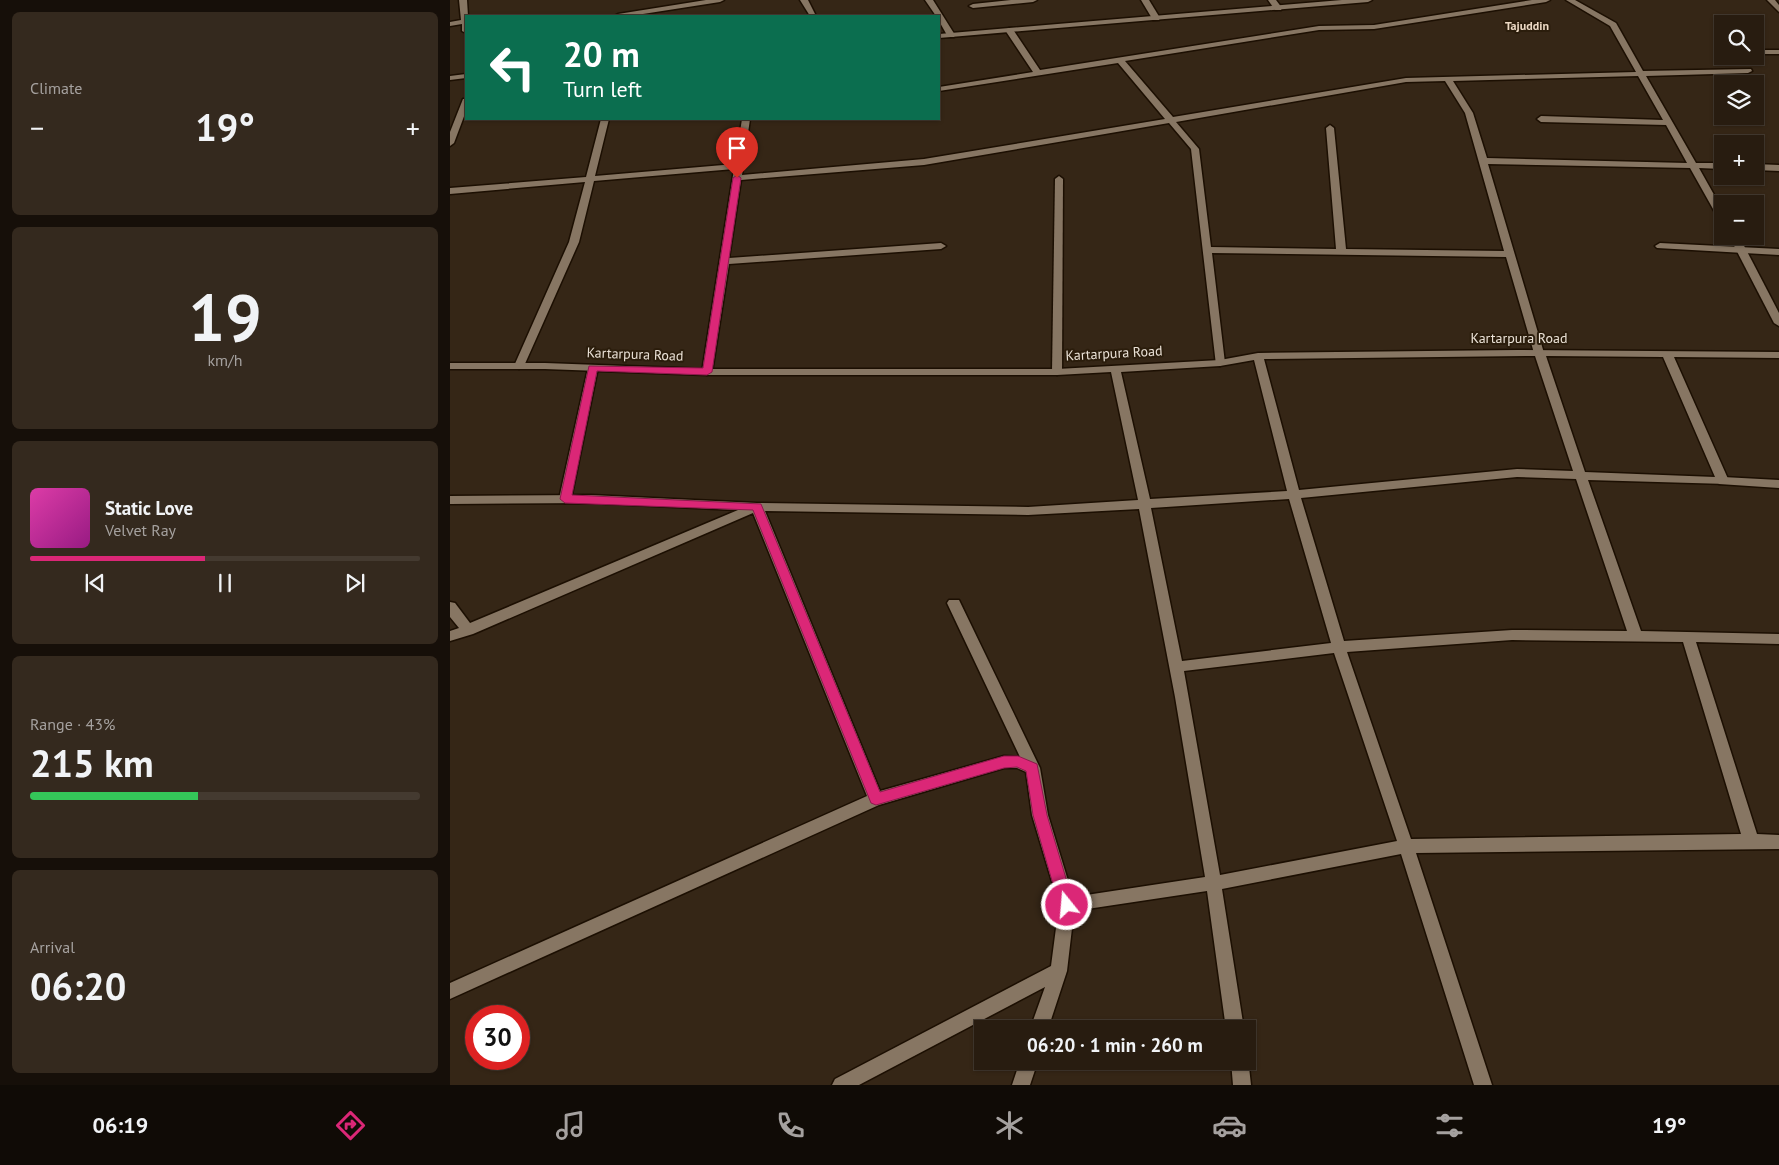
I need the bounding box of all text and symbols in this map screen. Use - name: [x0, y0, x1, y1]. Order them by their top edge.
- map controls: [1714, 15, 1764, 245]
- button: search: [1714, 15, 1764, 65]
- district label: Tajuddin: [1505, 18, 1549, 33]
- text: 20 m: [563, 31, 640, 77]
- icon: left: [480, 35, 545, 100]
- text: Turn left: [563, 75, 642, 103]
- button: layers: [1714, 75, 1764, 125]
- text: Climate: [30, 78, 82, 98]
- text: 19°: [195, 102, 255, 151]
- text: −: [30, 109, 44, 146]
- text: +: [406, 109, 420, 146]
- pin: [716, 127, 758, 178]
- icon: arrive: [723, 134, 751, 162]
- button: +: [1714, 135, 1764, 185]
- button: −: [1714, 195, 1764, 245]
- text: 19: [188, 275, 262, 359]
- street label: Kartarpura Road: [1471, 329, 1567, 347]
- street label: Kartarpura Road: [1065, 341, 1163, 365]
- street label: Kartarpura Road: [586, 343, 684, 365]
- text: km/h: [207, 350, 243, 370]
- text: Static Love: [105, 496, 193, 520]
- text: Velvet Ray: [105, 520, 176, 540]
- icon: previous: [81, 569, 109, 597]
- icon: pause: [211, 569, 239, 597]
- icon: next: [341, 569, 369, 597]
- text: Range · 43%: [30, 714, 115, 734]
- text: 215 km: [30, 738, 154, 787]
- position arrow: [1040, 878, 1092, 930]
- text: Arrival: [30, 937, 75, 957]
- text: 06:20: [30, 961, 126, 1010]
- speed limit sign: 30: [465, 1005, 530, 1070]
- text: 06:20 · 1 min · 260 m: [1027, 1033, 1203, 1057]
- icon: directions: [333, 1108, 368, 1143]
- icon: music: [553, 1108, 588, 1143]
- icon: phone: [773, 1108, 808, 1143]
- icon: climate: [992, 1108, 1027, 1143]
- icon: car: [1212, 1108, 1247, 1143]
- icon: filters: [1432, 1108, 1467, 1143]
- text: 06:19: [92, 1111, 148, 1139]
- text: 19°: [1652, 1111, 1686, 1139]

